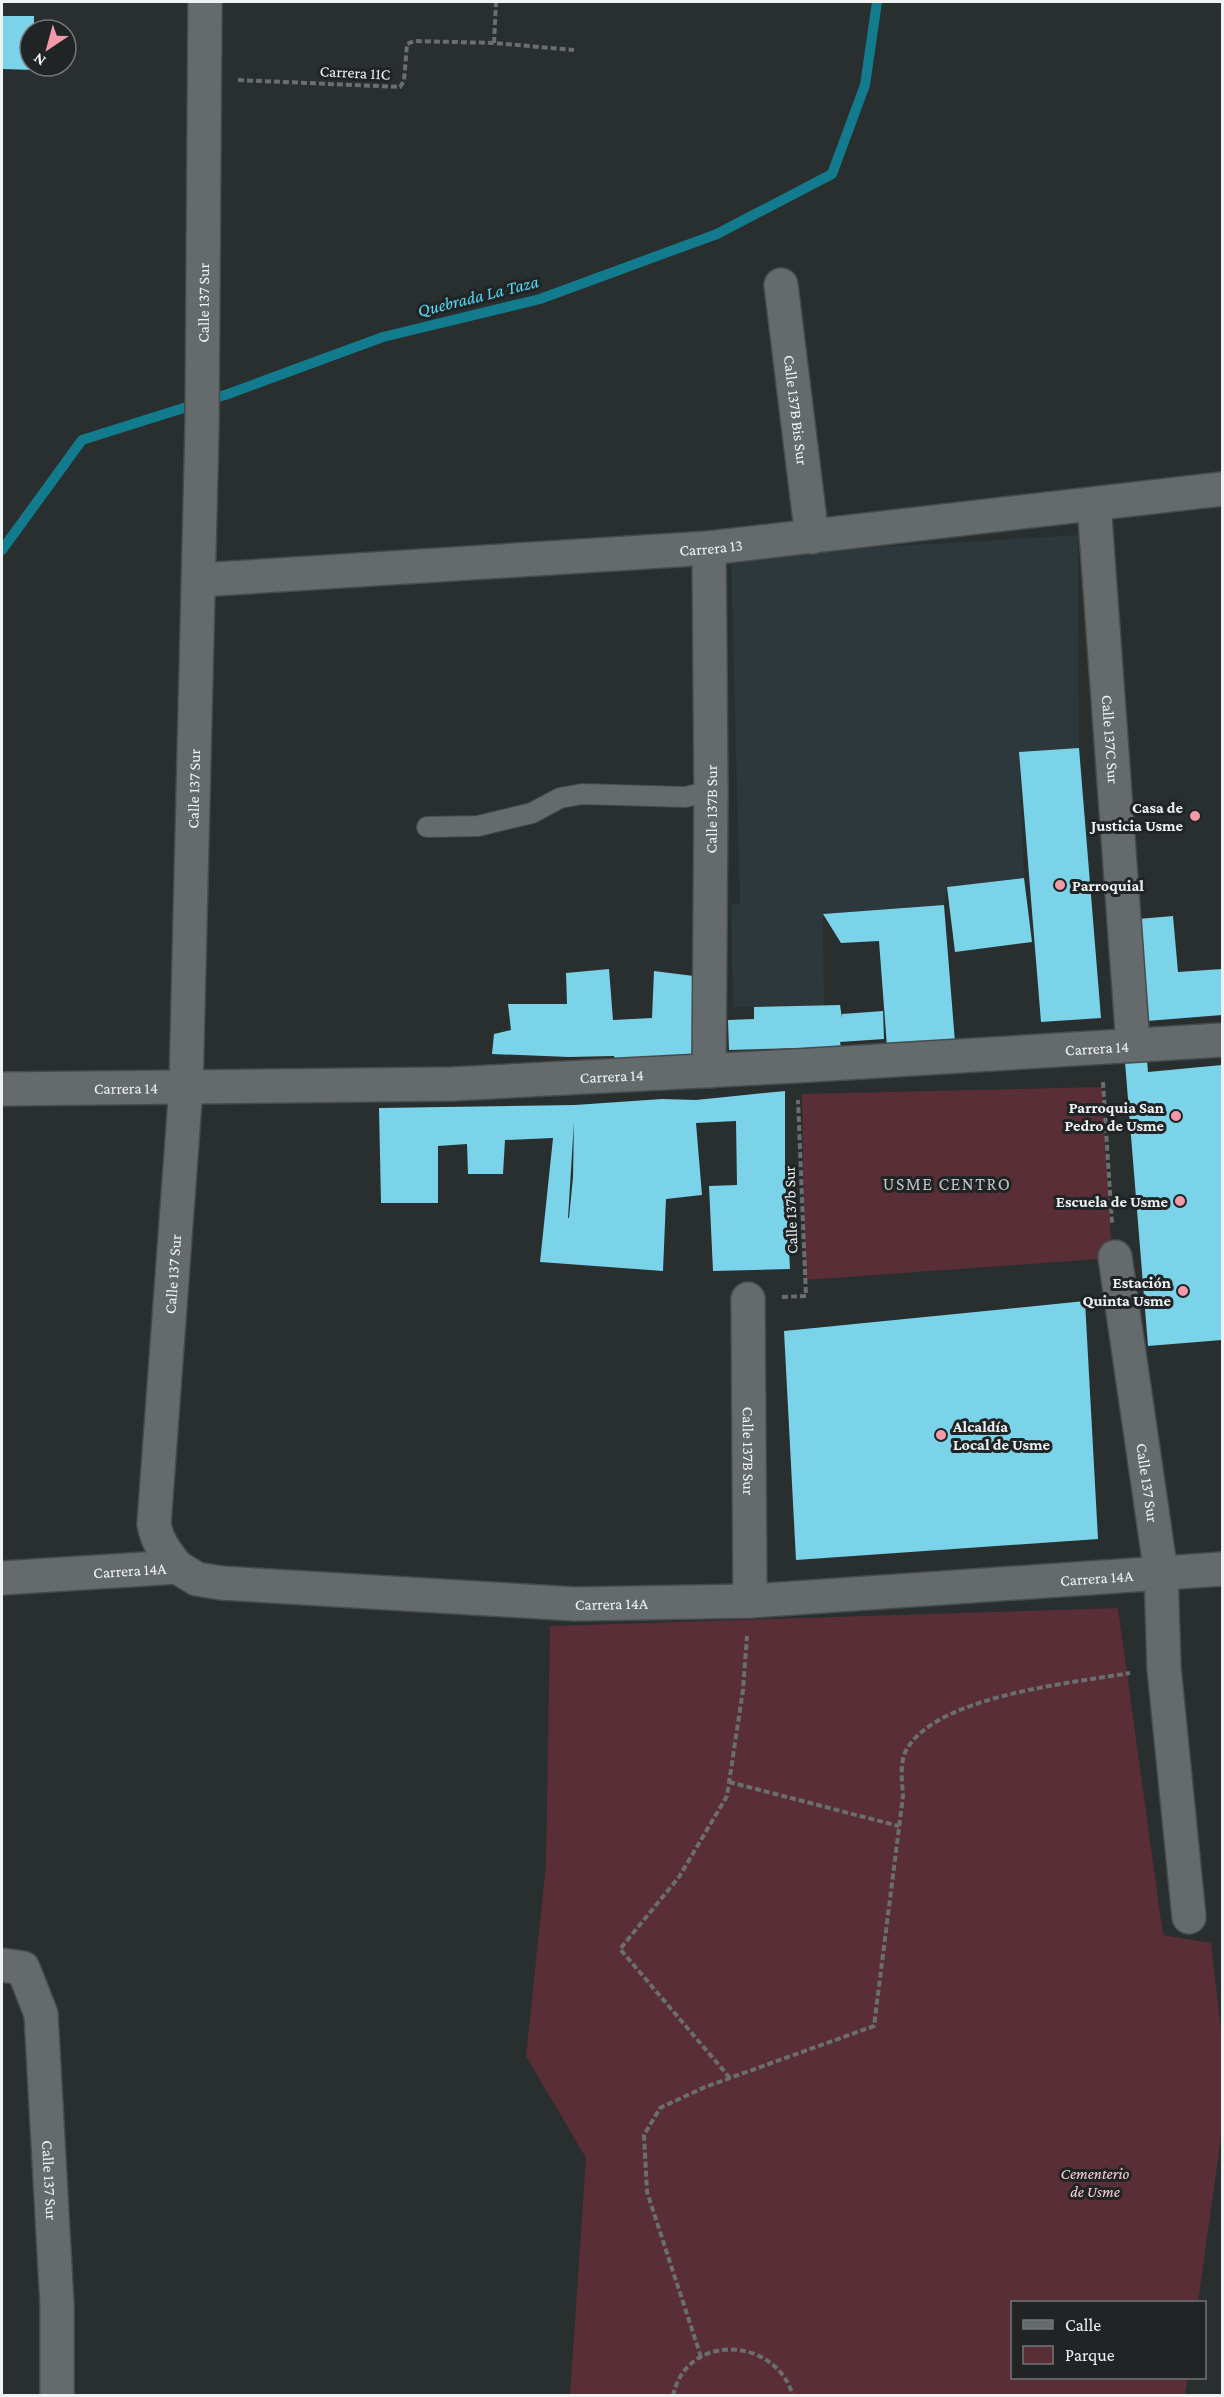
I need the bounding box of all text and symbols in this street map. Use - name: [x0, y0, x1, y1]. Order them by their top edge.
- north arrow: [18, 18, 78, 78]
- text: N: [30, 50, 49, 70]
- street label: Carrera 11C: [319, 62, 391, 83]
- street label: Calle 137 Sur: [195, 262, 212, 343]
- water label: Quebrada La Taza: [415, 271, 541, 321]
- street label: Calle 137B Bis Sur: [781, 354, 811, 467]
- street label: Carrera 13: [679, 536, 744, 559]
- street label: Calle 137C Sur: [1099, 694, 1122, 785]
- street label: Calle 137 Sur: [184, 748, 203, 829]
- street label: Calle 137B Sur: [703, 764, 720, 853]
- place label: Casa de Justicia Usme: [1089, 799, 1184, 834]
- marker: Casa de Justicia Usme: [1188, 809, 1202, 823]
- place label: Parroquial: [1072, 877, 1144, 894]
- marker: Parroquial: [1053, 878, 1067, 892]
- street label: Carrera 14: [1064, 1038, 1129, 1059]
- street label: Carrera 14: [579, 1066, 644, 1086]
- street label: Carrera 14: [94, 1079, 158, 1097]
- place label: Parroquia San Pedro de Usme: [1065, 1099, 1165, 1134]
- marker: Parroquia San Pedro de Usme: [1169, 1109, 1183, 1123]
- street label: Calle 137b Sur: [780, 1165, 801, 1254]
- district label: USME CENTRO: [883, 1174, 1011, 1194]
- place label: Escuela de Usme: [1056, 1193, 1169, 1210]
- marker: Escuela de Usme: [1173, 1194, 1187, 1208]
- street label: Calle 137 Sur: [161, 1233, 184, 1315]
- place label: Estación Quinta Usme: [1082, 1274, 1172, 1309]
- marker: Estación Quinta Usme: [1176, 1284, 1190, 1298]
- street label: Calle 137B Sur: [740, 1407, 757, 1496]
- place label: Alcaldía Local de Usme: [952, 1418, 1051, 1453]
- marker: Alcaldía Local de Usme: [934, 1428, 948, 1442]
- street label: Calle 137 Sur: [1133, 1442, 1162, 1524]
- street label: Carrera 14A: [93, 1560, 168, 1581]
- street label: Carrera 14A: [1060, 1567, 1135, 1589]
- street label: Carrera 14A: [575, 1595, 649, 1613]
- street label: Calle 137 Sur: [39, 2140, 60, 2221]
- park label: Cementerio de Usme: [1061, 2165, 1130, 2200]
- legend: [1011, 2301, 1206, 2379]
- text: Calle: [1065, 2315, 1101, 2335]
- text: Parque: [1065, 2345, 1115, 2365]

